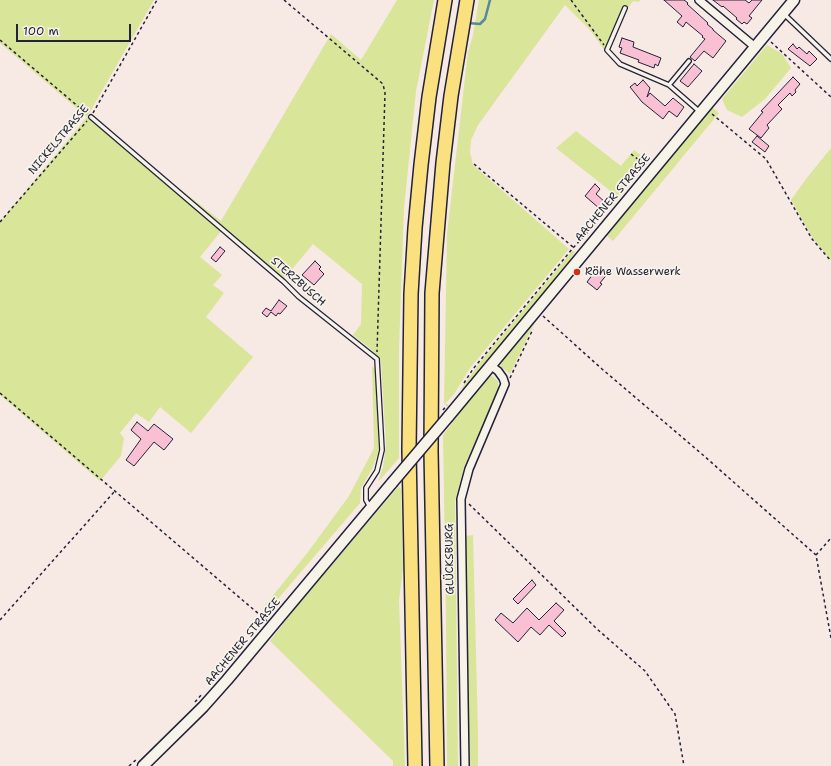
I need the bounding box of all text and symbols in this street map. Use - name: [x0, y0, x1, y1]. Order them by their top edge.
- scale bar: [18, 16, 133, 42]
- text: 100 m: [23, 23, 59, 39]
- street label: NICKELSTRASSE: [26, 103, 92, 177]
- street label: AACHENER STRASSE: [572, 152, 654, 244]
- street label: STERZBUSCH: [268, 255, 328, 309]
- place label: Röhe Wasserwerk: [585, 265, 681, 279]
- marker: Röhe Wasserwerk: [572, 267, 582, 277]
- street label: GLÜCKSBURG: [443, 523, 457, 595]
- street label: AACHENER STRASSE: [202, 596, 284, 688]

